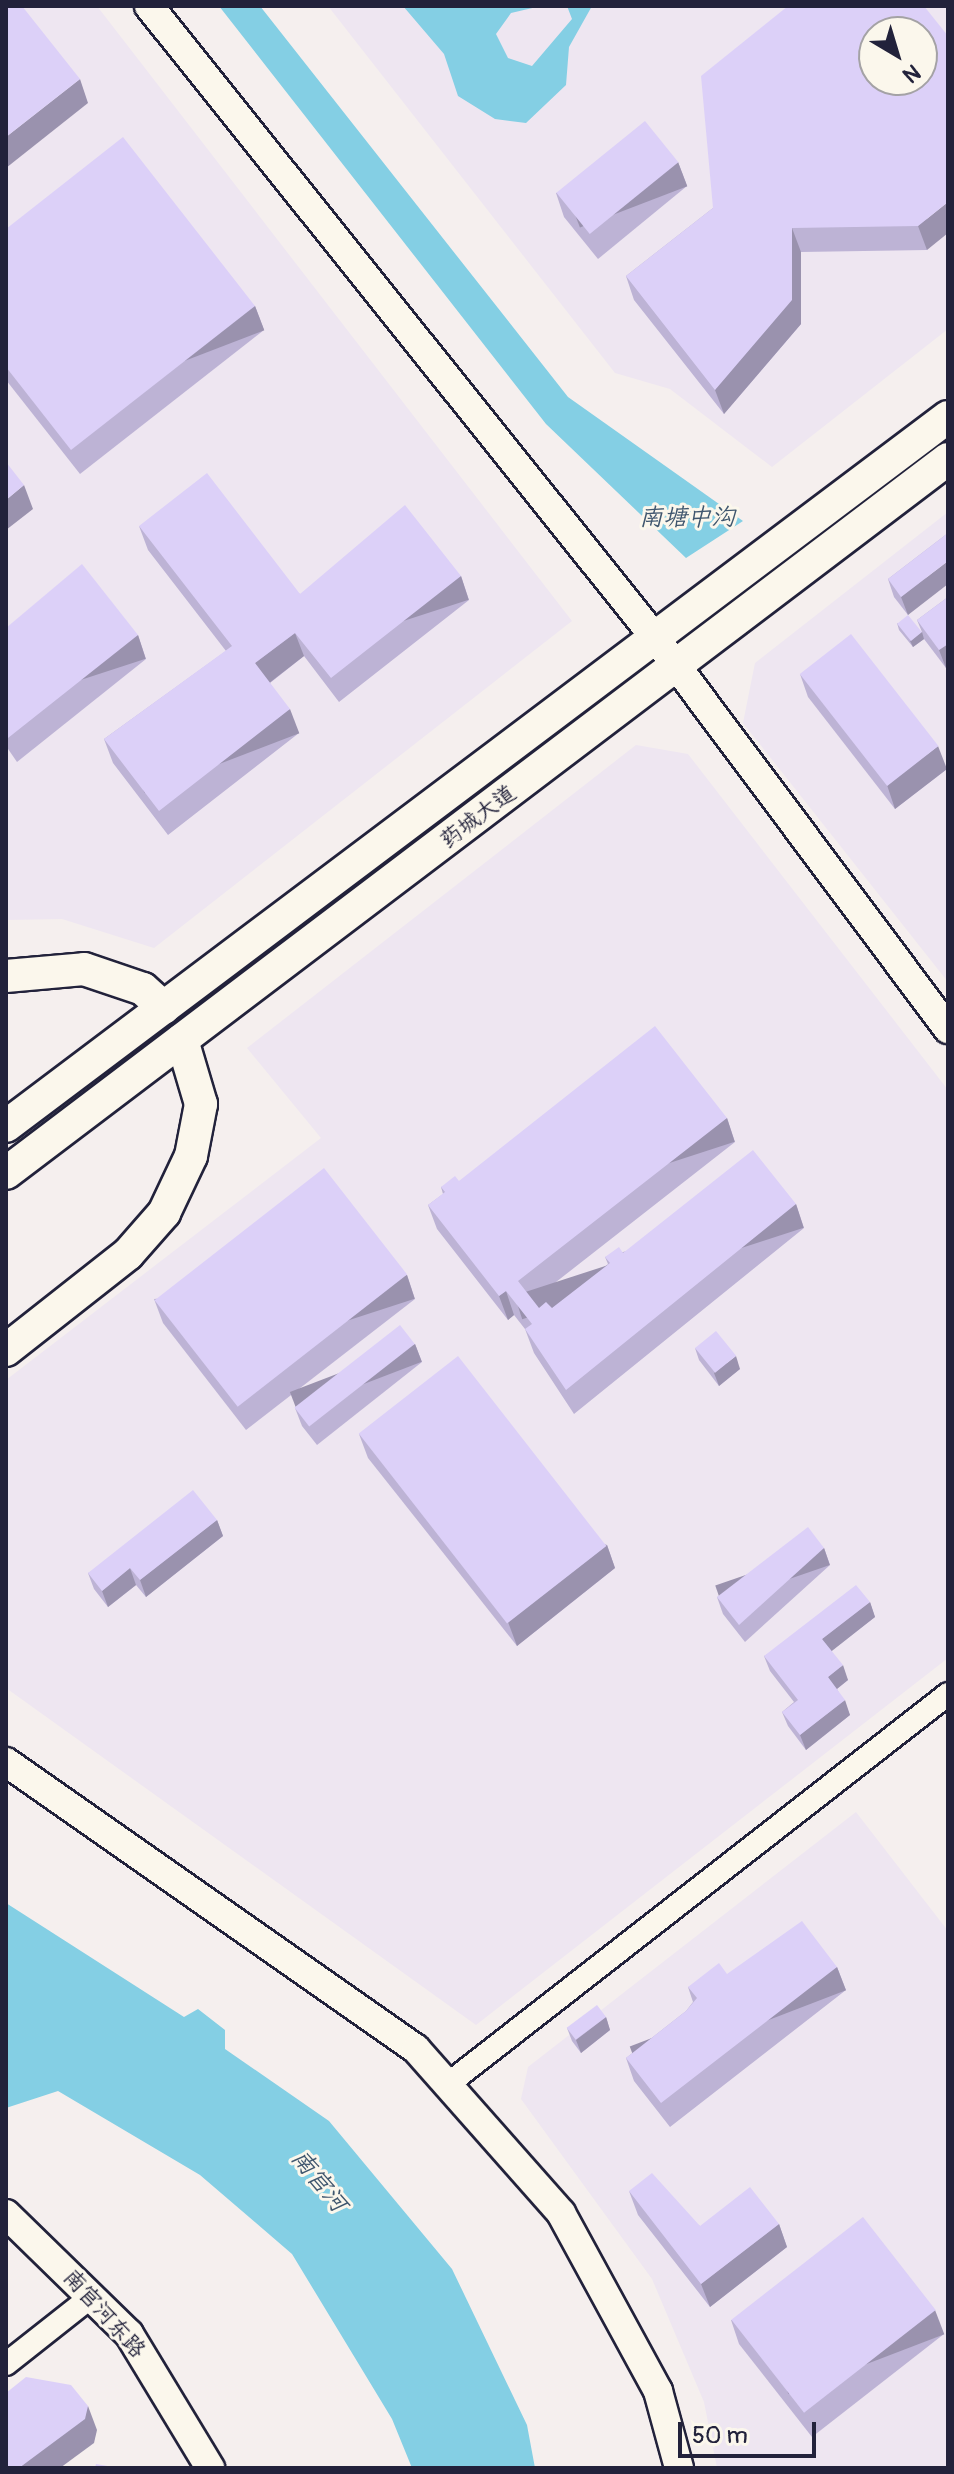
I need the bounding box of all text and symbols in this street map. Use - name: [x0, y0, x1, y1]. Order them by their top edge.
- north arrow: [858, 16, 938, 96]
- text: N: [897, 58, 926, 89]
- water label: 南塘中沟: [639, 504, 735, 532]
- street label: 药城大道: [435, 780, 521, 854]
- water label: 南官河: [285, 2144, 353, 2218]
- street label: 南官河东路: [57, 2264, 151, 2364]
- scale bar: [682, 2406, 820, 2456]
- text: 50 m: [692, 2421, 748, 2450]

